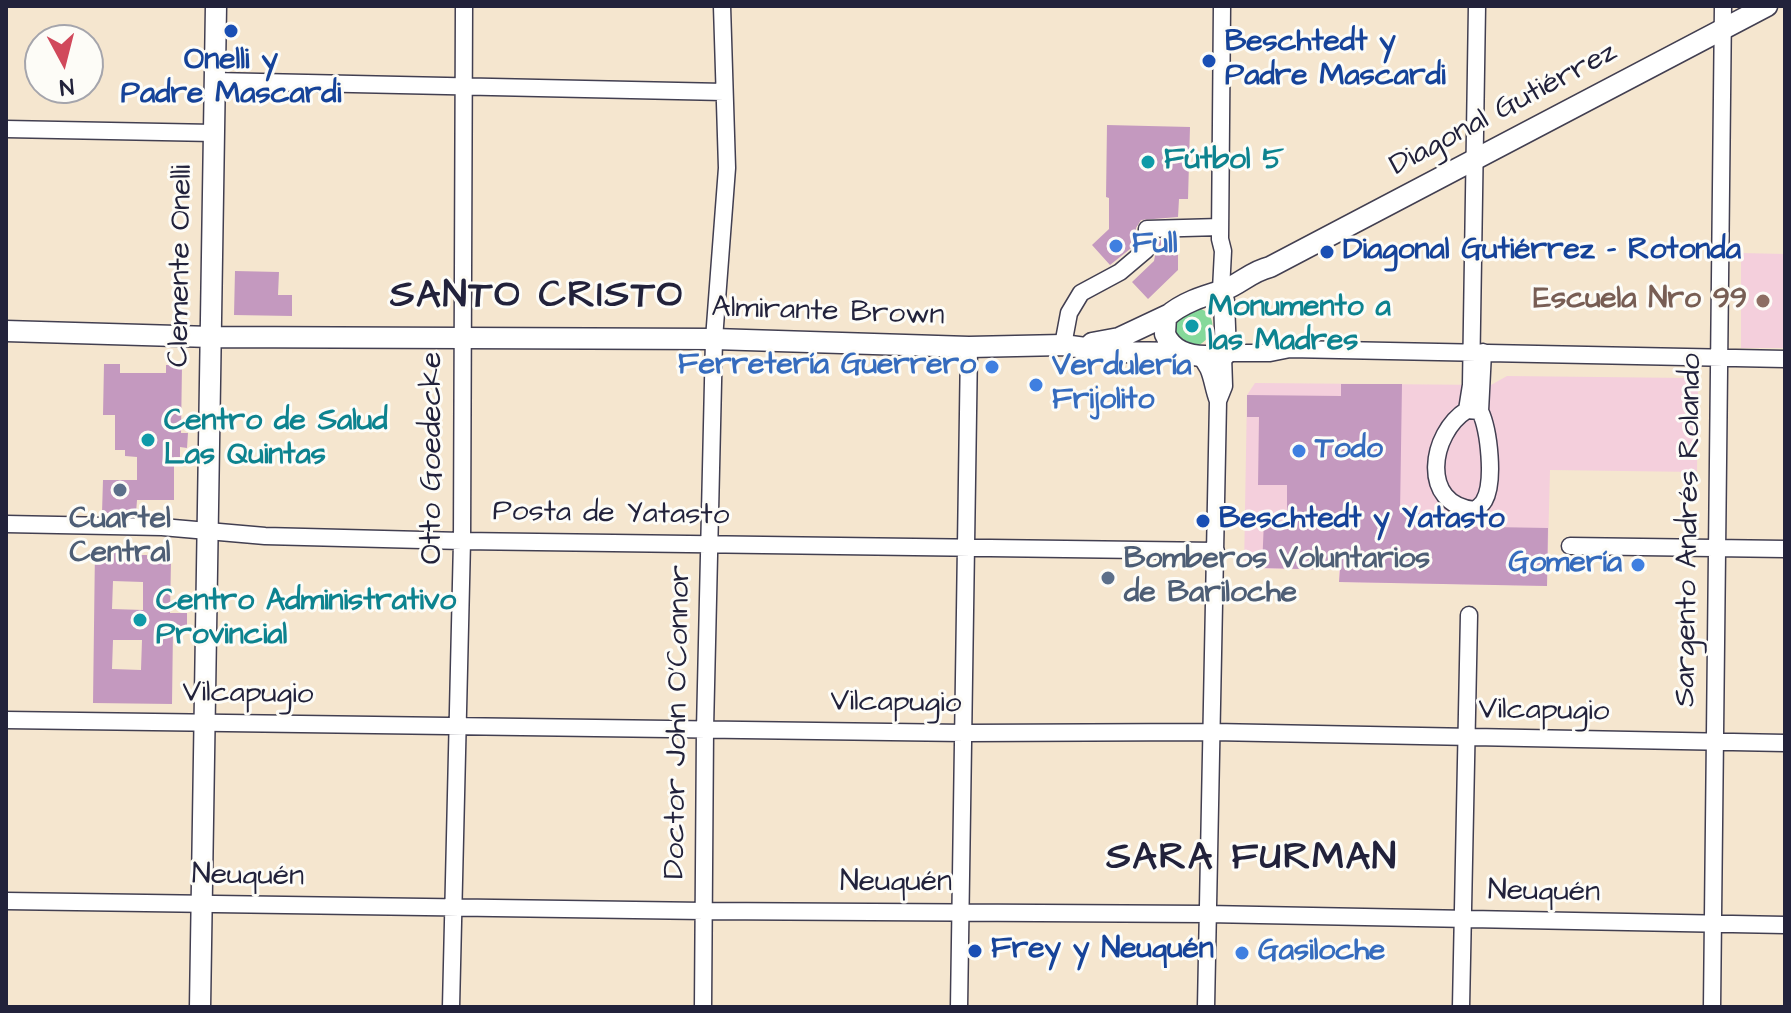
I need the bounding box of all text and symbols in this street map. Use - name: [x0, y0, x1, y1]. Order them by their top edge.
- marker: Onelli y Padre Mascardi: [222, 22, 240, 40]
- north arrow: [24, 24, 104, 104]
- place label: Beschtedt y Padre Mascardi: [1225, 26, 1445, 96]
- street label: Diagonal Gutiérrez: [1384, 35, 1624, 185]
- place label: Onelli y Padre Mascardi: [121, 44, 341, 114]
- marker: Beschtedt y Padre Mascardi: [1200, 52, 1218, 70]
- text: N: [58, 70, 75, 103]
- place label: Fútbol 5: [1164, 144, 1284, 180]
- marker: Fútbol 5: [1139, 153, 1157, 171]
- street label: Clemente Onelli: [162, 164, 202, 368]
- place label: Full: [1132, 228, 1177, 264]
- place label: Diagonal Gutiérrez - Rotonda: [1343, 234, 1741, 270]
- marker: Full: [1107, 237, 1125, 255]
- marker: Diagonal Gutiérrez - Rotonda: [1318, 243, 1336, 261]
- district label: SANTO CRISTO: [390, 275, 684, 321]
- place label: Escuela Nro 99: [1533, 283, 1747, 319]
- street label: Almirante Brown: [711, 291, 945, 335]
- place label: Monumento a las Madres: [1208, 291, 1391, 362]
- marker: Escuela Nro 99: [1754, 292, 1772, 310]
- marker: Monumento a las Madres: [1183, 317, 1201, 335]
- place label: Ferretería Guerrero: [678, 349, 976, 385]
- place label: Verdulería Frijolito: [1052, 350, 1192, 420]
- street label: Otto Goedecke: [416, 352, 452, 564]
- street label: Sargento Andrés Rolando: [1669, 353, 1711, 707]
- marker: Ferretería Guerrero: [983, 358, 1001, 376]
- marker: Verdulería Frijolito: [1027, 376, 1045, 394]
- place label: Centro de Salud Las Quintas: [164, 405, 388, 476]
- marker: Centro de Salud Las Quintas: [139, 431, 157, 449]
- place label: Todo: [1315, 433, 1383, 469]
- marker: Todo: [1290, 442, 1308, 460]
- marker: Cuartel Central: [111, 481, 129, 499]
- street label: Posta de Yatasto: [492, 495, 730, 535]
- place label: Cuartel Central: [69, 503, 171, 574]
- place label: Beschtedt y Yatasto: [1219, 503, 1505, 539]
- marker: Beschtedt y Yatasto: [1194, 512, 1212, 530]
- place label: Bomberos Voluntarios de Bariloche: [1124, 543, 1430, 614]
- place label: Gomería: [1508, 547, 1622, 583]
- marker: Gomería: [1629, 556, 1647, 574]
- street label: Doctor John O'Connor: [658, 565, 700, 879]
- marker: Bomberos Voluntarios de Bariloche: [1099, 569, 1117, 587]
- place label: Centro Administrativo Provincial: [156, 585, 456, 656]
- marker: Centro Administrativo Provincial: [131, 611, 149, 629]
- street label: Vilcapugio: [182, 676, 314, 714]
- street label: Vilcapugio: [830, 685, 962, 723]
- street label: Vilcapugio: [1478, 693, 1610, 731]
- district label: SARA FURMAN: [1106, 837, 1398, 883]
- street label: Neuquén: [192, 858, 304, 896]
- street label: Neuquén: [840, 866, 952, 902]
- street label: Neuquén: [1488, 874, 1600, 912]
- place label: Frey y Neuquén: [991, 933, 1214, 969]
- place label: Gasiloche: [1258, 935, 1385, 971]
- marker: Frey y Neuquén: [966, 942, 984, 960]
- marker: Gasiloche: [1233, 944, 1251, 962]

